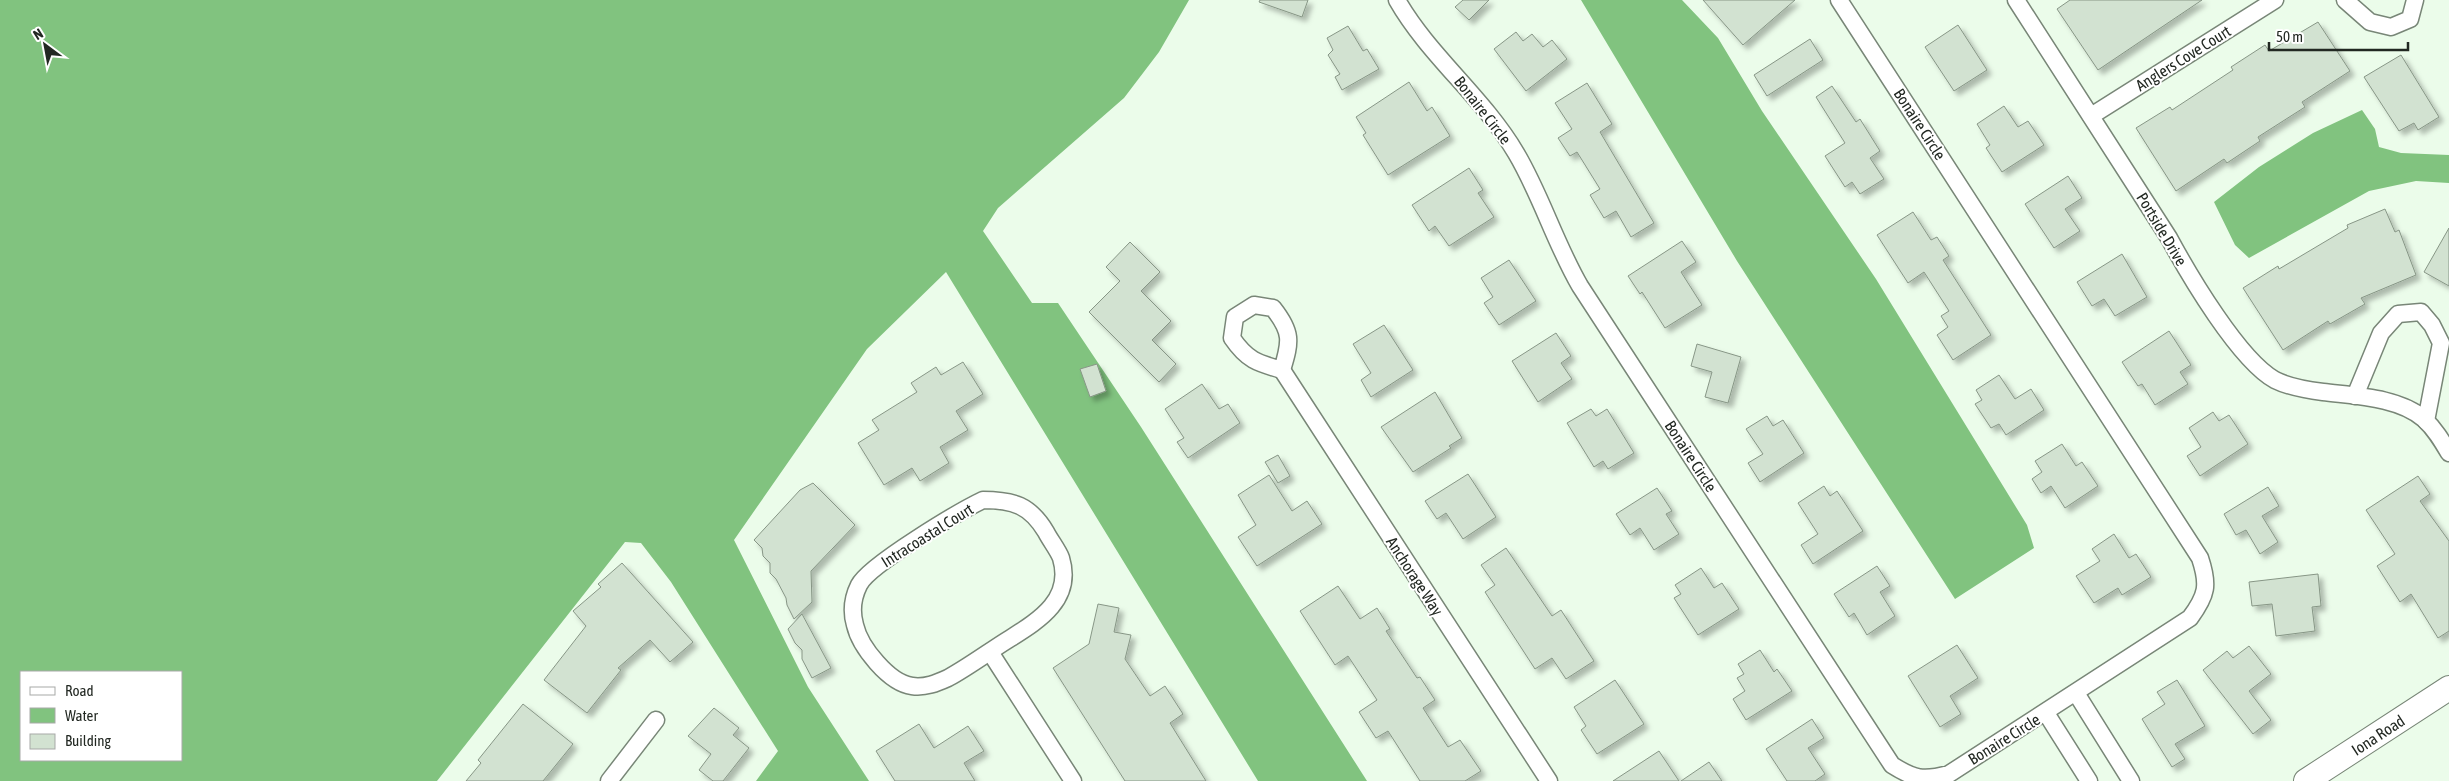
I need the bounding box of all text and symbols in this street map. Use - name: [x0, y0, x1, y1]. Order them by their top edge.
- north arrow: [20, 20, 70, 70]
- scale bar: [2269, 20, 2408, 52]
- street label: Anglers Cove Court: [2132, 21, 2235, 95]
- text: N: [30, 25, 46, 43]
- text: 50 m: [2276, 28, 2303, 45]
- street label: Bonaire Circle: [1451, 73, 1515, 147]
- street label: Bonaire Circle: [1890, 85, 1950, 163]
- street label: Portside Drive: [2133, 189, 2191, 269]
- street label: Bonaire Circle: [1661, 417, 1721, 495]
- street label: Intracoastal Court: [878, 499, 977, 570]
- street label: Anchorage Way: [1382, 533, 1447, 619]
- legend: [20, 671, 182, 761]
- text: Road: [65, 682, 94, 699]
- text: Water: [65, 707, 98, 724]
- street label: Bonaire Circle: [1965, 710, 2043, 768]
- street label: Iona Road: [2348, 711, 2408, 759]
- text: Building: [65, 732, 111, 749]

